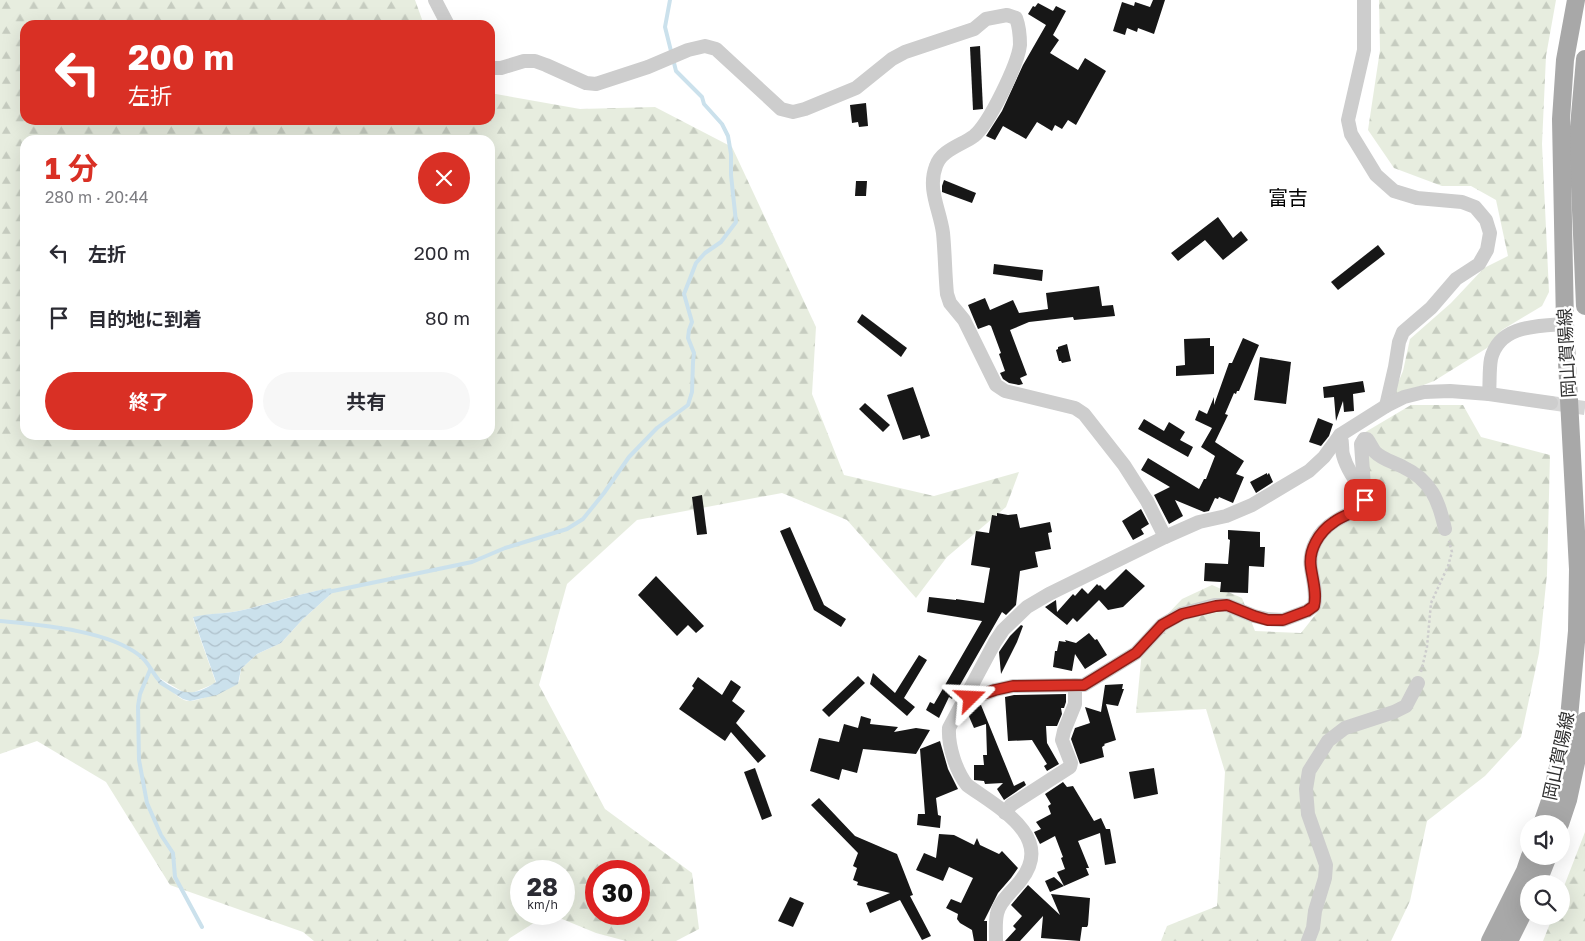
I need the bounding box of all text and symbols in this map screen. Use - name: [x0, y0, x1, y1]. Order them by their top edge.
- text: 200 m: [128, 36, 234, 78]
- icon: left: [45, 40, 110, 105]
- text: 左折: [128, 82, 172, 109]
- text: 1 分: [45, 150, 98, 186]
- button: close: [418, 152, 470, 204]
- district label: 富吉: [1268, 185, 1308, 209]
- text: 280 m · 20:44: [45, 187, 148, 207]
- icon: left: [45, 239, 73, 267]
- text: 200 m: [414, 241, 470, 264]
- text: 左折: [88, 242, 126, 265]
- icon: arrive: [45, 304, 73, 332]
- text: 80 m: [425, 306, 470, 329]
- text: 目的地に到着: [88, 307, 202, 330]
- street label: 岡山賀陽線: [1553, 308, 1579, 399]
- button: 終了: [45, 372, 253, 430]
- button: 共有: [263, 372, 470, 430]
- pin: [1344, 479, 1386, 521]
- icon: arrive: [1351, 486, 1379, 514]
- position arrow: [944, 671, 996, 723]
- street label: 岡山賀陽線: [1538, 709, 1578, 802]
- map controls: [1520, 815, 1570, 925]
- button: sound: [1520, 815, 1570, 865]
- speed limit sign: 30: [585, 860, 650, 925]
- text: 28: [527, 871, 558, 902]
- button: search: [1520, 875, 1570, 925]
- text: km/h: [527, 897, 558, 912]

